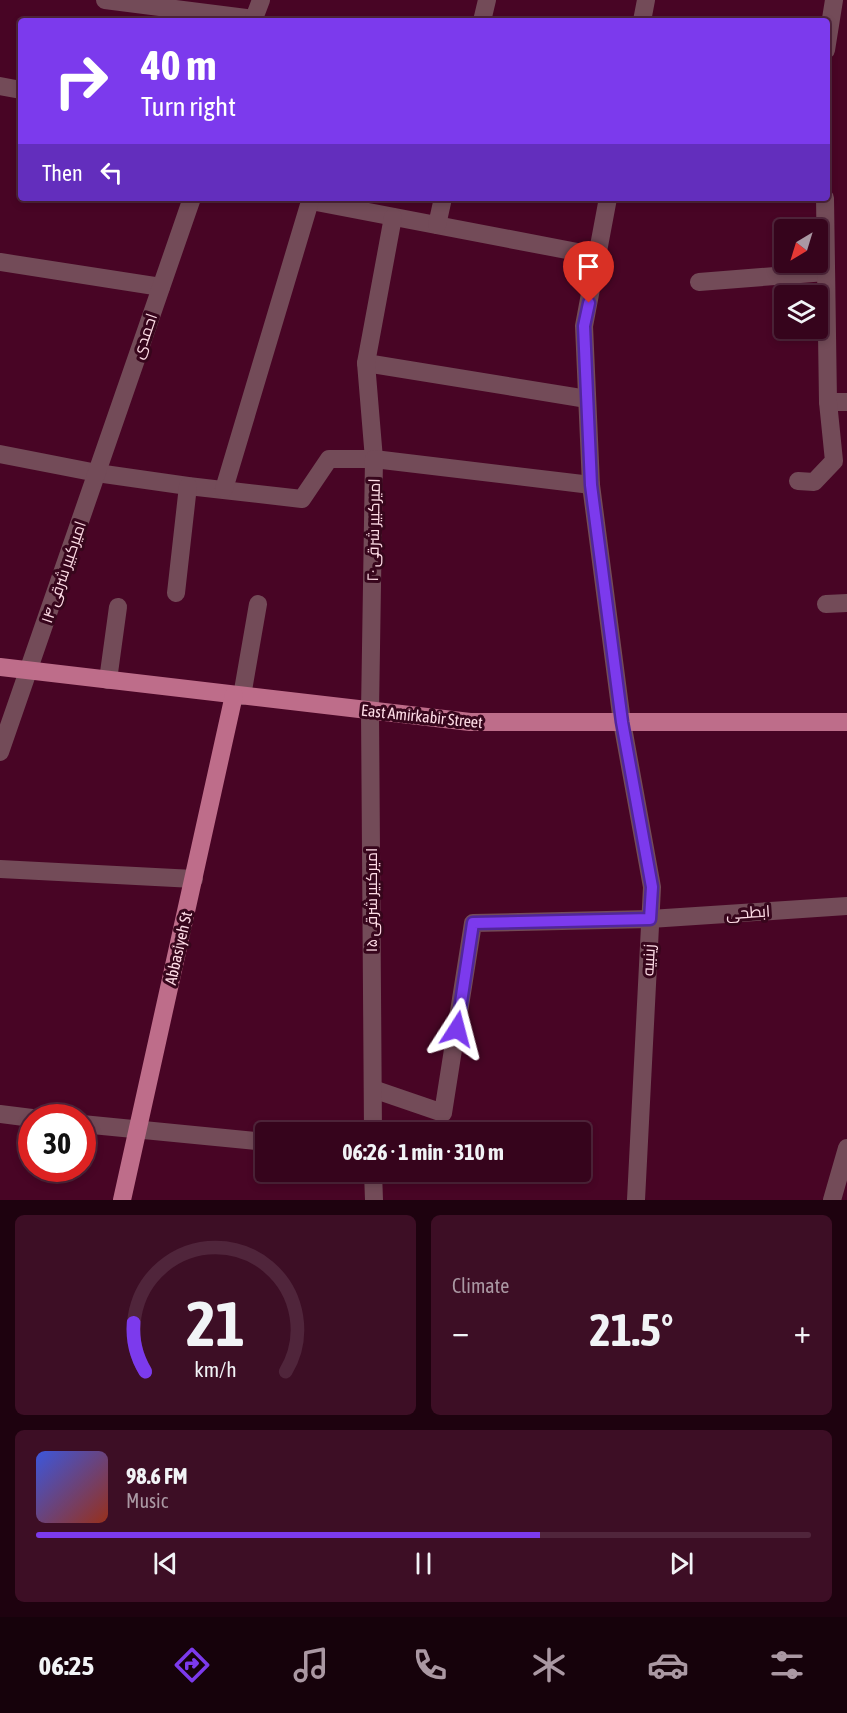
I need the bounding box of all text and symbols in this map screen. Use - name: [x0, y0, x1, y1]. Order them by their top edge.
- text: 40 m: [141, 41, 216, 89]
- icon: right: [42, 42, 120, 120]
- text: Turn right: [141, 91, 236, 122]
- icon: left: [95, 156, 128, 189]
- text: Then: [42, 160, 83, 186]
- north arrow: [774, 219, 828, 273]
- map controls: [774, 219, 828, 339]
- pin: [563, 241, 614, 303]
- icon: arrive: [572, 250, 605, 283]
- button: layers: [774, 285, 828, 339]
- street label: احمدی: [128, 311, 162, 362]
- street label: امیرکبیر شرقی ۲۰: [363, 478, 385, 582]
- street label: امیرکبیر شرقی ۱۴: [37, 519, 91, 626]
- street label: East Amirkabir Street: [360, 701, 484, 731]
- street label: امیرکبیر شرقی ۱۵: [362, 848, 382, 952]
- street label: ابطحی: [725, 901, 771, 925]
- street label: Abbasiyeh St: [161, 909, 196, 987]
- street label: زینبیه: [638, 944, 659, 976]
- position arrow: [425, 997, 489, 1061]
- speed limit sign: 30: [18, 1104, 96, 1182]
- text: 06:26 · 1 min · 310 m: [342, 1139, 504, 1165]
- text: Climate: [452, 1274, 509, 1297]
- text: 21: [186, 1288, 245, 1359]
- text: 21.5°: [590, 1304, 673, 1356]
- text: −: [452, 1312, 469, 1350]
- text: +: [794, 1312, 811, 1350]
- text: km/h: [194, 1357, 237, 1382]
- text: 98.6 FM: [126, 1463, 188, 1489]
- text: Music: [126, 1489, 168, 1512]
- icon: previous: [149, 1547, 182, 1580]
- icon: pause: [407, 1547, 440, 1580]
- icon: next: [665, 1547, 698, 1580]
- icon: directions: [171, 1644, 213, 1686]
- icon: music: [290, 1644, 332, 1686]
- icon: phone: [409, 1644, 451, 1686]
- icon: climate: [528, 1644, 570, 1686]
- icon: car: [647, 1644, 689, 1686]
- icon: filters: [766, 1644, 808, 1686]
- text: 06:25: [39, 1650, 94, 1681]

